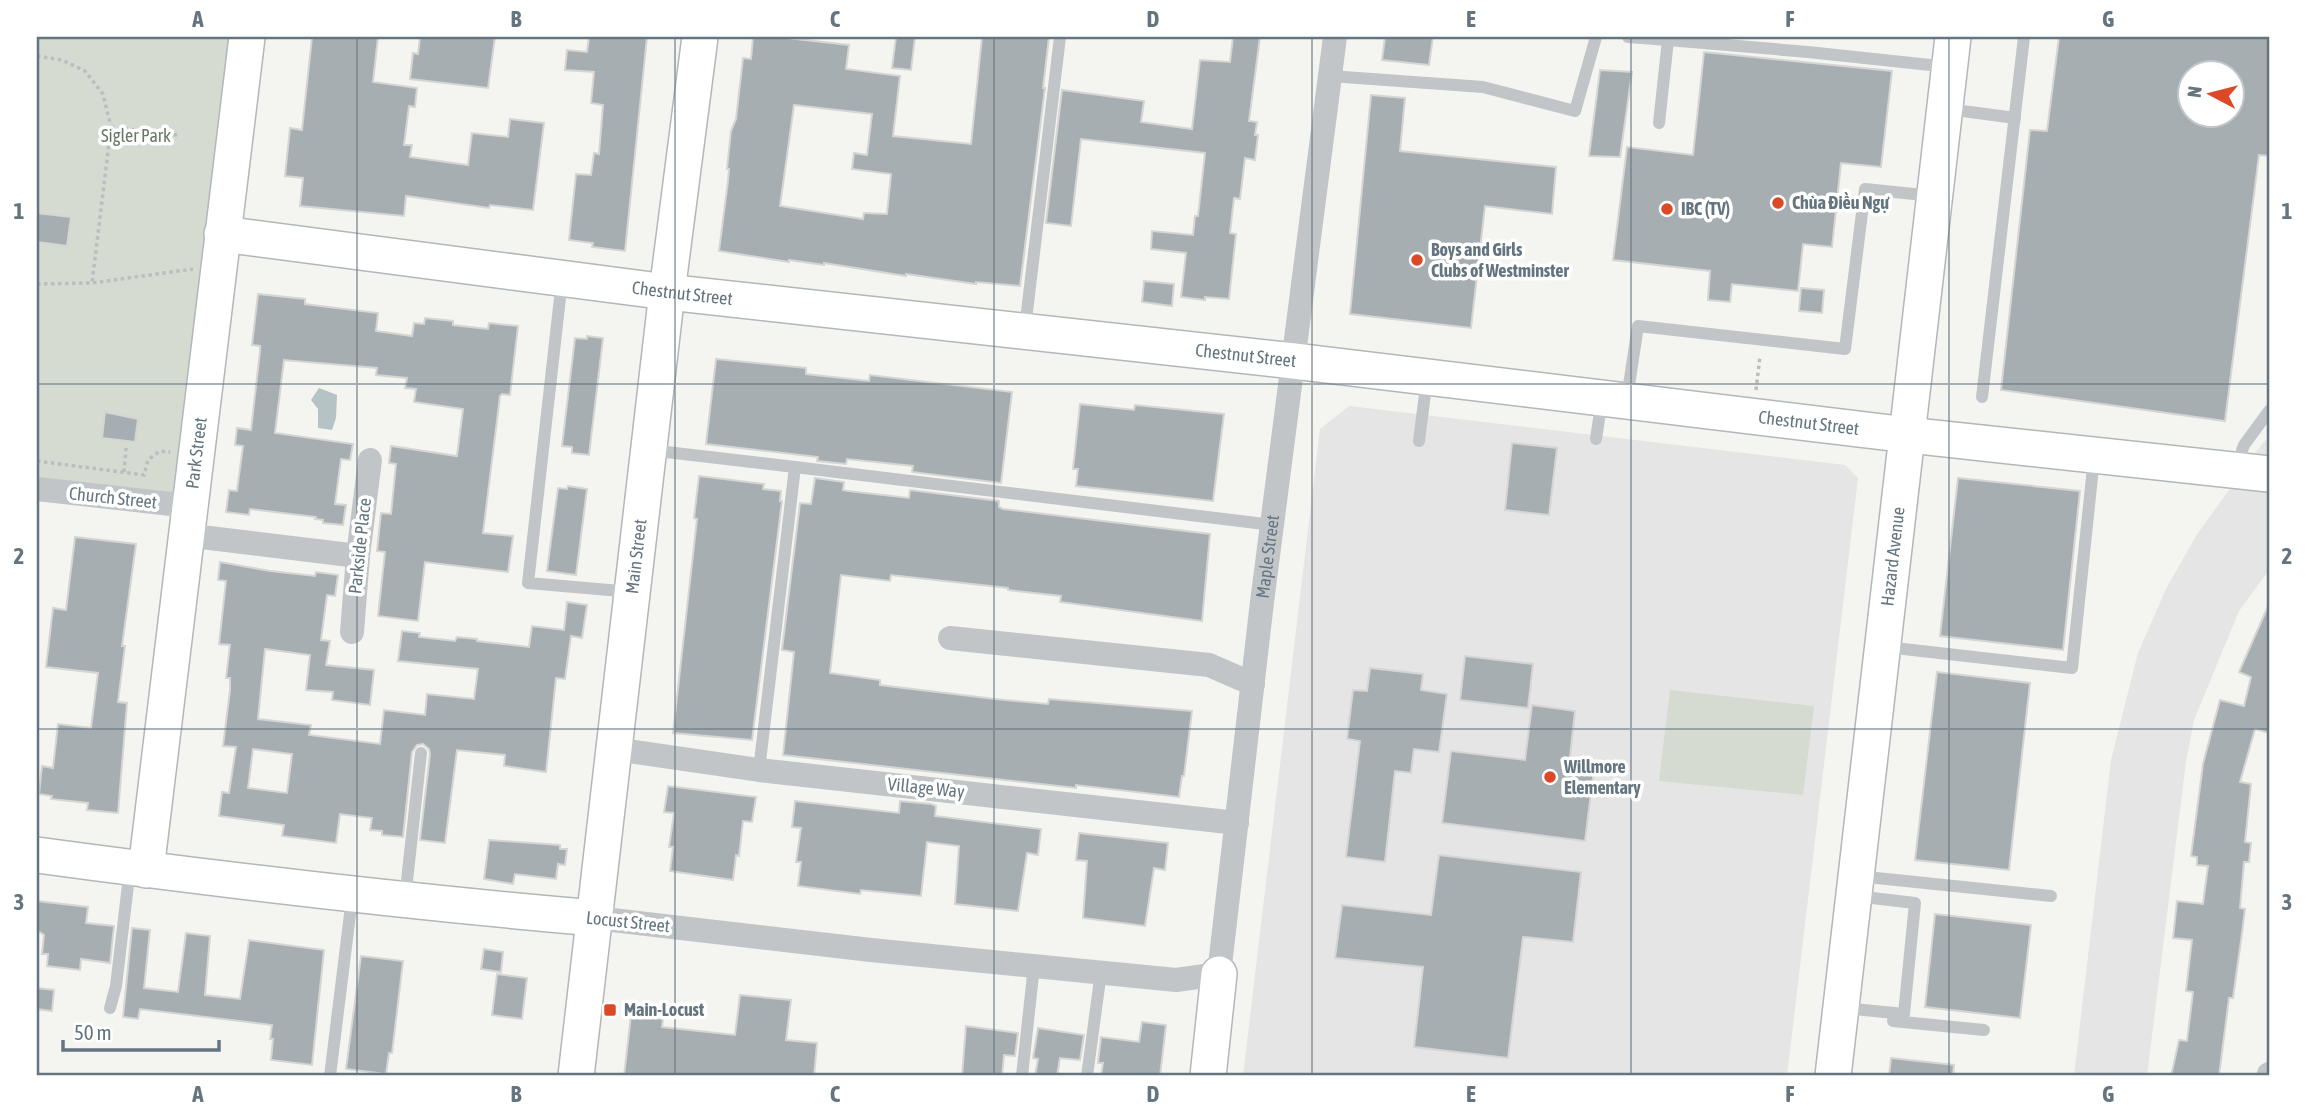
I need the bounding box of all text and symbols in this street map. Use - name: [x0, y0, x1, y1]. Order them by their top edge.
- text: A: [191, 6, 204, 32]
- text: B: [511, 6, 522, 32]
- text: C: [830, 6, 841, 32]
- text: D: [1147, 6, 1160, 32]
- text: E: [1466, 6, 1476, 32]
- text: F: [1785, 6, 1795, 32]
- text: G: [2102, 6, 2114, 32]
- north arrow: [2176, 60, 2246, 130]
- text: N: [2183, 85, 2206, 99]
- park label: Sigler Park: [101, 125, 171, 146]
- place label: Chùa Điều Ngự: [1792, 192, 1890, 213]
- marker: Chùa Điều Ngự: [1770, 195, 1786, 211]
- text: 1: [14, 198, 25, 224]
- place label: IBC (TV): [1681, 198, 1730, 219]
- text: 1: [2282, 198, 2293, 224]
- marker: IBC (TV): [1659, 201, 1675, 217]
- place label: Boys and Girls Clubs of Westminster: [1431, 239, 1569, 281]
- marker: Boys and Girls Clubs of Westminster: [1409, 252, 1425, 268]
- street label: Chestnut Street: [631, 277, 734, 309]
- street label: Chestnut Street: [1194, 339, 1297, 371]
- street label: Chestnut Street: [1757, 406, 1860, 439]
- street label: Park Street: [181, 416, 211, 490]
- street label: Church Street: [68, 482, 158, 513]
- street label: Parkside Place: [344, 497, 375, 595]
- street label: Hazard Avenue: [1876, 506, 1909, 607]
- street label: Maple Street: [1252, 514, 1283, 599]
- street label: Main Street: [621, 518, 651, 595]
- text: 2: [14, 543, 24, 569]
- text: 2: [2282, 543, 2292, 569]
- place label: Willmore Elementary: [1563, 756, 1641, 798]
- marker: Willmore Elementary: [1542, 769, 1558, 785]
- street label: Village Way: [887, 773, 966, 802]
- text: 3: [14, 889, 24, 915]
- text: 3: [2282, 889, 2292, 915]
- street label: Locust Street: [585, 907, 671, 936]
- place label: Main-Locust: [624, 999, 705, 1020]
- marker: Main-Locust: [602, 1002, 618, 1018]
- scale bar: [63, 1008, 219, 1052]
- text: 50 m: [74, 1020, 112, 1044]
- text: A: [191, 1081, 204, 1107]
- text: B: [511, 1081, 522, 1107]
- text: C: [830, 1081, 841, 1107]
- text: D: [1147, 1081, 1160, 1107]
- text: E: [1466, 1081, 1476, 1107]
- text: F: [1785, 1081, 1795, 1107]
- text: G: [2102, 1081, 2114, 1107]

